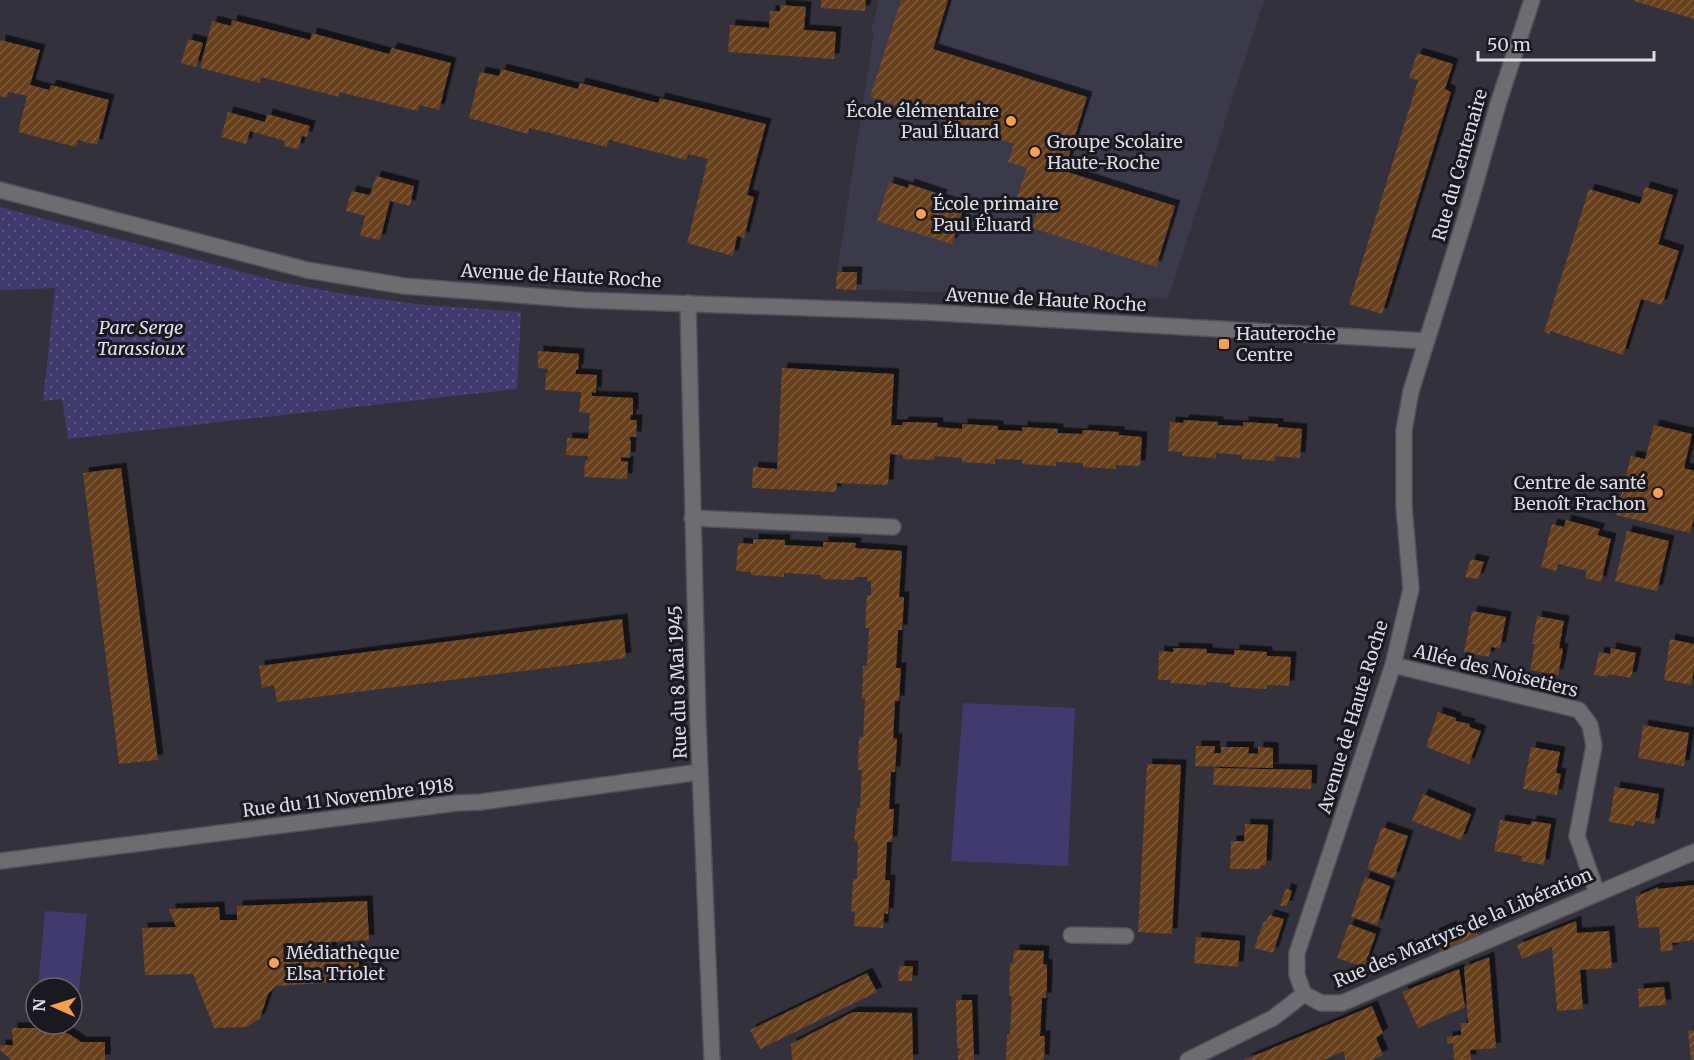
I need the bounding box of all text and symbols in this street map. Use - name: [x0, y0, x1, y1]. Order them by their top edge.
- scale bar: [1478, 24, 1654, 62]
- text: 50 m: [1487, 33, 1531, 56]
- street label: Rue du Centenaire: [1427, 86, 1492, 243]
- place label: École élémentaire Paul Éluard: [846, 99, 999, 143]
- marker: École élémentaire Paul Éluard: [1004, 114, 1018, 128]
- place label: Groupe Scolaire Haute-Roche: [1047, 130, 1183, 174]
- marker: Groupe Scolaire Haute-Roche: [1028, 145, 1042, 159]
- place label: École primaire Paul Éluard: [933, 192, 1058, 236]
- marker: École primaire Paul Éluard: [914, 207, 928, 221]
- street label: Avenue de Haute Roche: [459, 259, 662, 292]
- street label: Avenue de Haute Roche: [944, 283, 1147, 316]
- park label: Parc Serge Tarassioux: [97, 316, 186, 360]
- place label: Hauteroche Centre: [1236, 322, 1336, 366]
- marker: Hauteroche Centre: [1217, 337, 1231, 351]
- place label: Centre de santé Benoît Frachon: [1514, 471, 1646, 515]
- marker: Centre de santé Benoît Frachon: [1651, 486, 1665, 500]
- street label: Rue du 8 Mai 1945: [663, 605, 692, 759]
- street label: Avenue de Haute Roche: [1312, 618, 1393, 817]
- street label: Allée des Noisetiers: [1411, 639, 1581, 702]
- street label: Rue du 11 Novembre 1918: [241, 773, 455, 822]
- street label: Rue des Martyrs de la Libération: [1330, 862, 1596, 993]
- place label: Médiathèque Elsa Triolet: [286, 941, 399, 985]
- marker: Médiathèque Elsa Triolet: [267, 956, 281, 970]
- north arrow: [24, 976, 84, 1036]
- text: N: [29, 998, 49, 1012]

